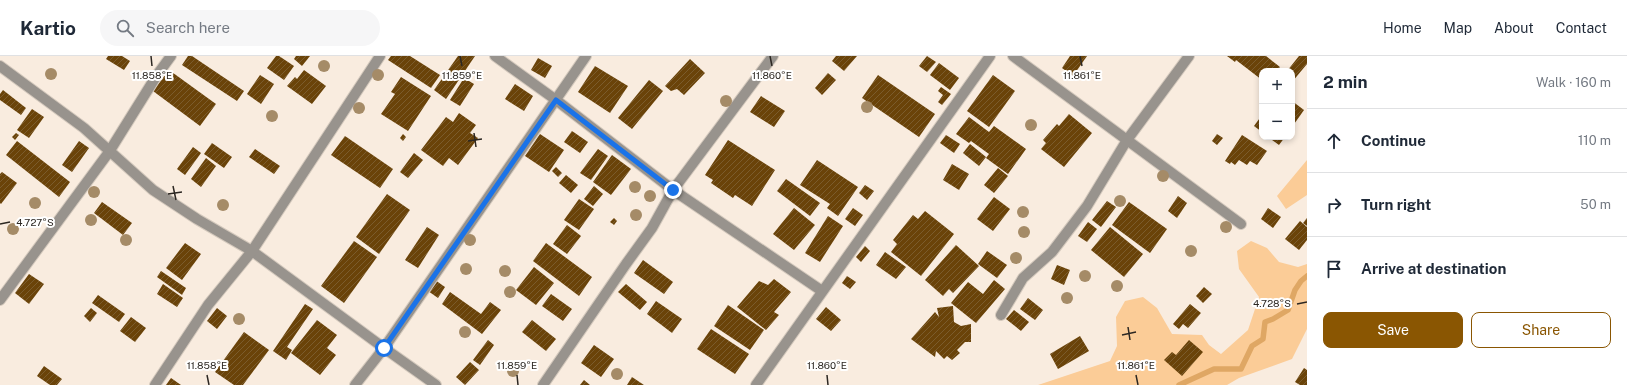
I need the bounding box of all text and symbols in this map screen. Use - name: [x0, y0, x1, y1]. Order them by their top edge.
- search box: [100, 10, 380, 46]
- text: Kartio: [20, 17, 76, 39]
- icon: search: [114, 17, 136, 39]
- text: Search here: [146, 19, 230, 36]
- text: Home: [1383, 20, 1422, 36]
- text: Map: [1444, 20, 1472, 36]
- text: About: [1494, 20, 1534, 36]
- text: Contact: [1556, 20, 1607, 36]
- map controls: [1259, 68, 1295, 140]
- button: +: [1259, 68, 1295, 104]
- text: 11.858°E: [132, 69, 172, 81]
- text: 11.859°E: [442, 69, 482, 81]
- text: 11.860°E: [752, 69, 792, 81]
- text: 11.861°E: [1063, 69, 1101, 81]
- text: 2 min: [1323, 72, 1368, 92]
- text: Walk · 160 m: [1536, 75, 1611, 90]
- button: −: [1259, 104, 1295, 140]
- icon: ahead: [1323, 130, 1345, 152]
- text: Continue: [1361, 132, 1426, 149]
- text: 110 m: [1578, 133, 1611, 148]
- route end: [664, 181, 682, 199]
- icon: right: [1323, 194, 1345, 216]
- text: Turn right: [1361, 196, 1431, 213]
- text: 50 m: [1580, 197, 1611, 212]
- text: 4.727°S: [16, 216, 54, 228]
- icon: arrive: [1323, 258, 1345, 280]
- text: Arrive at destination: [1361, 260, 1506, 277]
- text: 4.728°S: [1253, 297, 1291, 309]
- button: Save: [1323, 312, 1463, 348]
- button: Share: [1471, 312, 1611, 348]
- route start: [375, 339, 393, 357]
- text: 11.858°E: [187, 359, 227, 371]
- text: 11.859°E: [497, 359, 537, 371]
- text: 11.860°E: [807, 359, 847, 371]
- text: 11.861°E: [1117, 359, 1155, 371]

